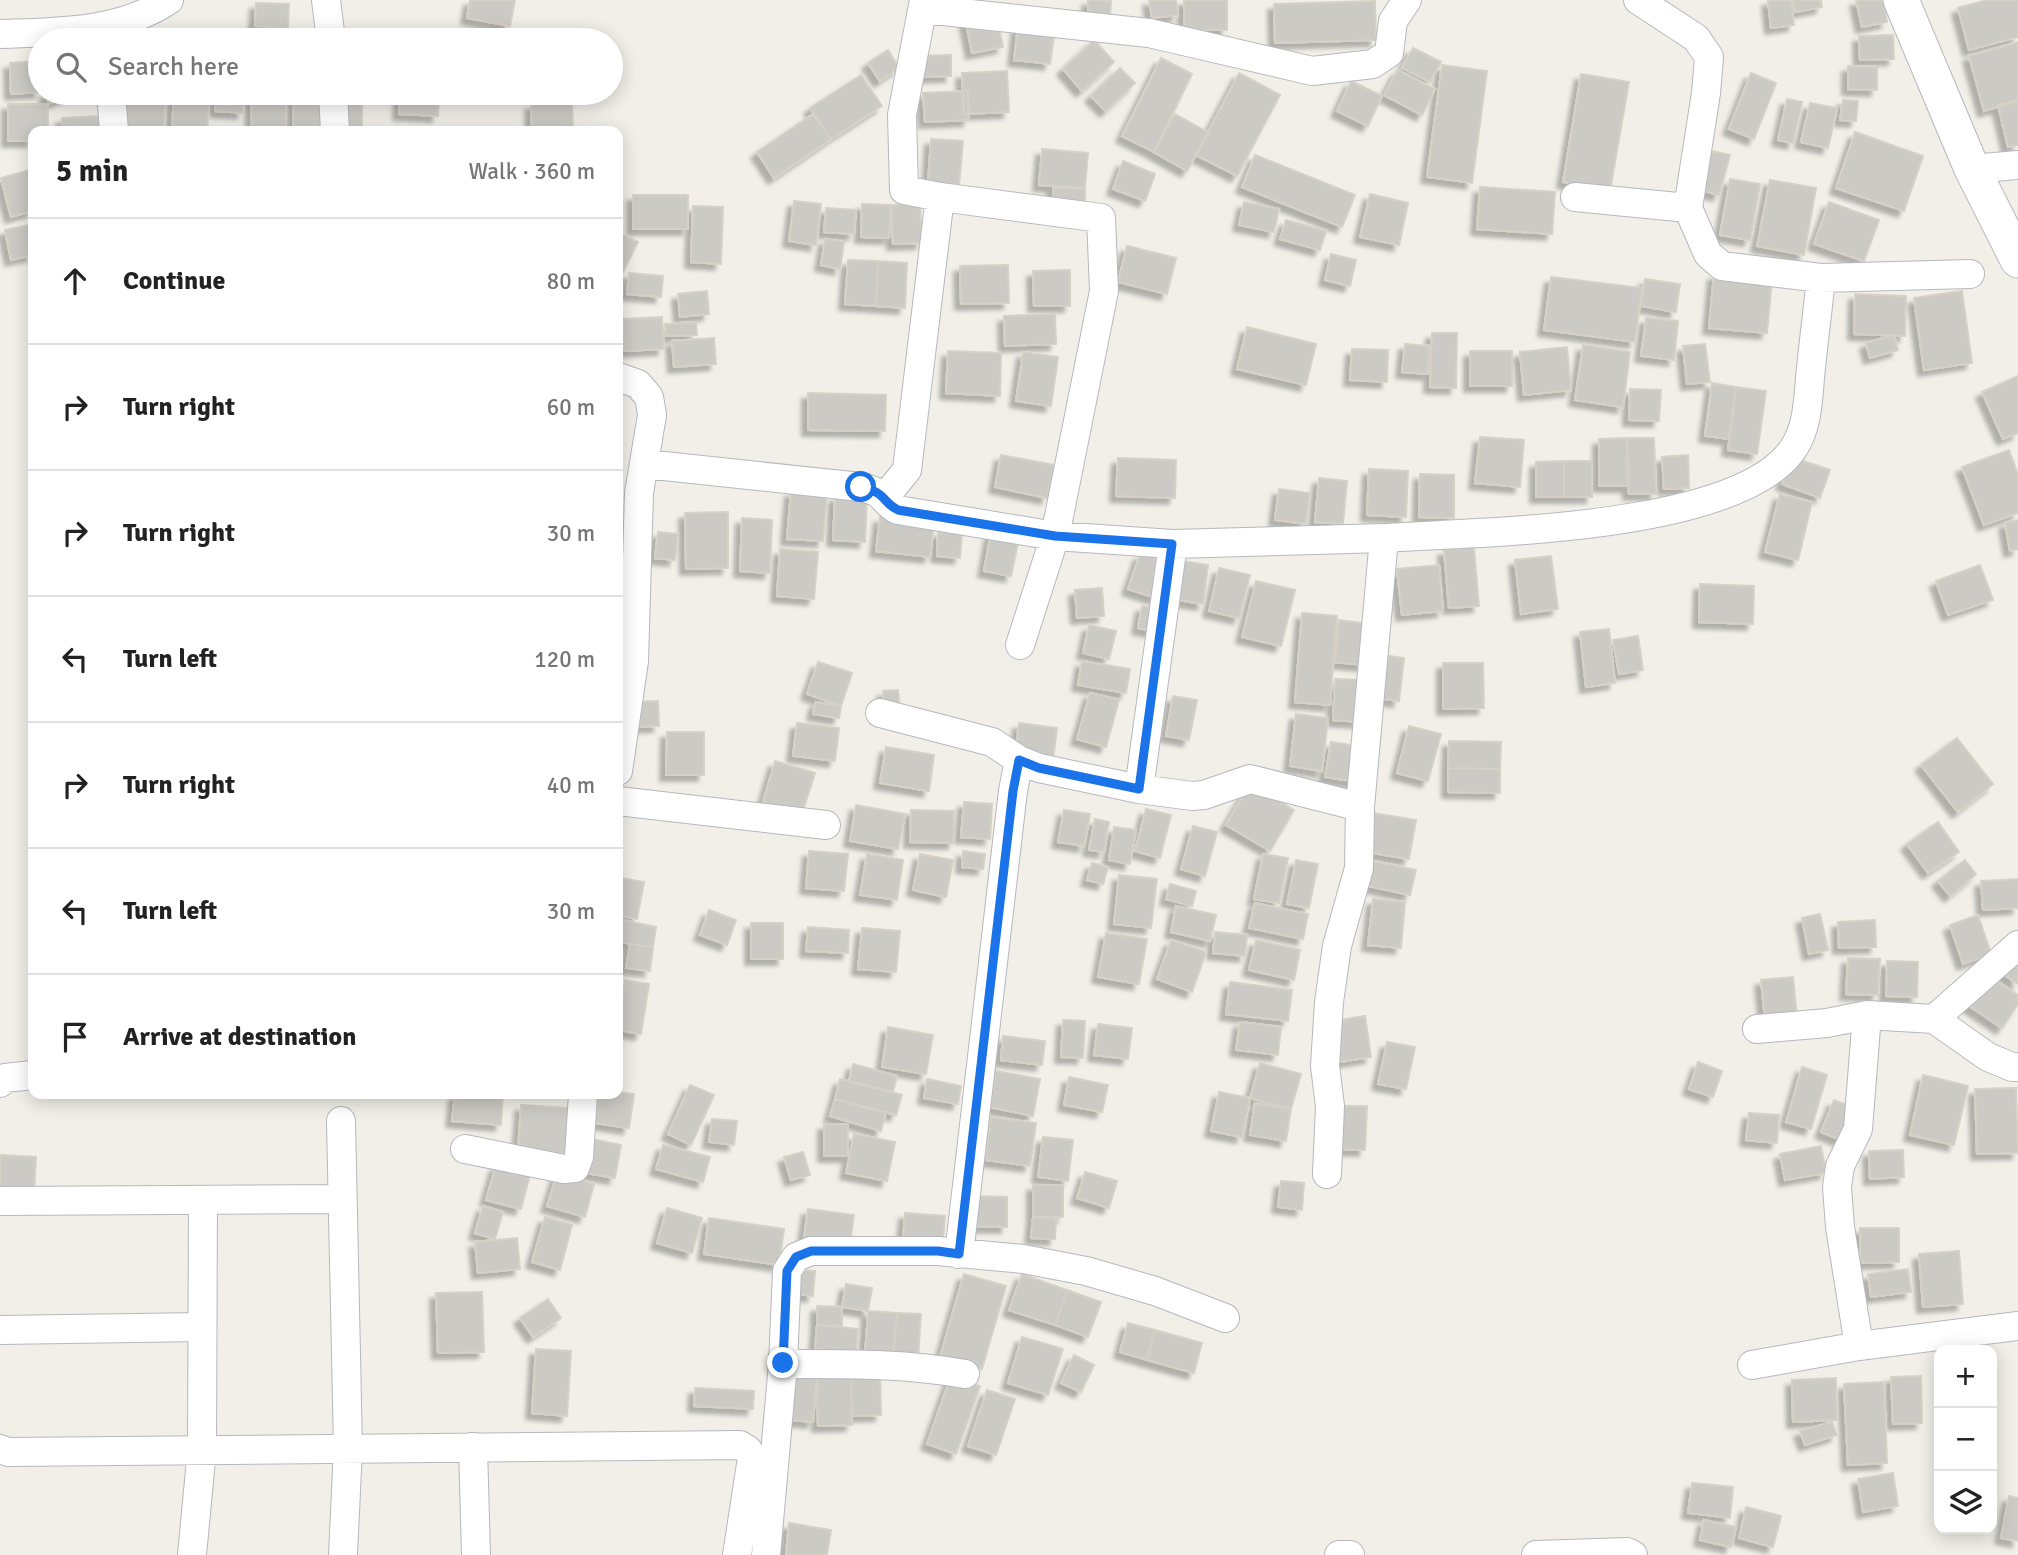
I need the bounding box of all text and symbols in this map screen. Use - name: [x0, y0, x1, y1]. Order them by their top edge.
- search box: [28, 28, 623, 105]
- icon: search: [52, 48, 90, 86]
- text: Search here: [108, 51, 239, 83]
- text: 5 min: [56, 153, 128, 190]
- text: Walk · 360 m: [469, 157, 595, 186]
- icon: ahead: [56, 262, 94, 300]
- text: Continue: [123, 265, 225, 297]
- text: 80 m: [547, 267, 595, 296]
- icon: right: [56, 388, 94, 426]
- text: Turn right: [123, 391, 235, 423]
- text: 60 m: [547, 393, 595, 422]
- route start: [845, 471, 876, 502]
- icon: right: [56, 514, 94, 552]
- text: Turn right: [123, 517, 235, 549]
- text: 30 m: [547, 519, 595, 548]
- icon: left: [56, 640, 94, 678]
- text: Turn left: [123, 643, 217, 675]
- text: 120 m: [534, 645, 595, 674]
- icon: right: [56, 766, 94, 804]
- text: Turn right: [123, 769, 235, 801]
- text: 40 m: [547, 771, 595, 800]
- icon: left: [56, 892, 94, 930]
- text: Turn left: [123, 895, 217, 927]
- text: 30 m: [547, 897, 595, 926]
- icon: arrive: [56, 1018, 94, 1056]
- text: Arrive at destination: [123, 1021, 356, 1053]
- map controls: [1934, 1345, 1997, 1534]
- button: +: [1934, 1345, 1997, 1408]
- route end: [767, 1347, 798, 1378]
- button: −: [1934, 1408, 1997, 1471]
- button: layers: [1934, 1471, 1997, 1534]

